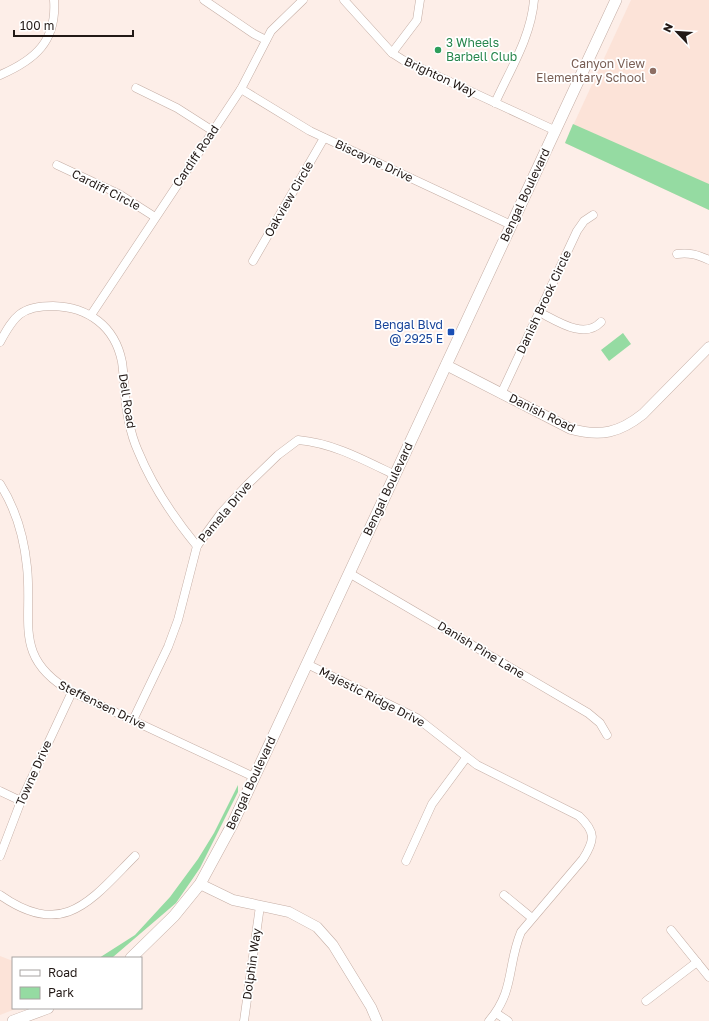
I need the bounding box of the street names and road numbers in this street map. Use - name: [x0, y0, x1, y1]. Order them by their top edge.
- street label: Brighton Way: [402, 53, 479, 100]
- street label: Cardiff Road: [169, 122, 222, 190]
- street label: Biscayne Drive: [333, 136, 416, 185]
- street label: Bengal Boulevard: [496, 146, 553, 244]
- street label: Oakview Circle: [261, 158, 316, 239]
- street label: Cardiff Circle: [69, 166, 143, 213]
- street label: Danish Brook Circle: [513, 248, 574, 356]
- street label: Dell Road: [116, 372, 139, 429]
- street label: Danish Road: [507, 390, 578, 435]
- street label: Bengal Boulevard: [359, 440, 416, 538]
- street label: Pamela Drive: [195, 478, 255, 545]
- street label: Danish Pine Lane: [435, 618, 528, 682]
- street label: Majestic Ridge Drive: [317, 663, 428, 730]
- street label: Steffensen Drive: [56, 677, 149, 732]
- street label: Bengal Boulevard: [222, 734, 279, 832]
- street label: Towne Drive: [12, 738, 55, 808]
- street label: Dolphin Way: [239, 927, 264, 1001]

